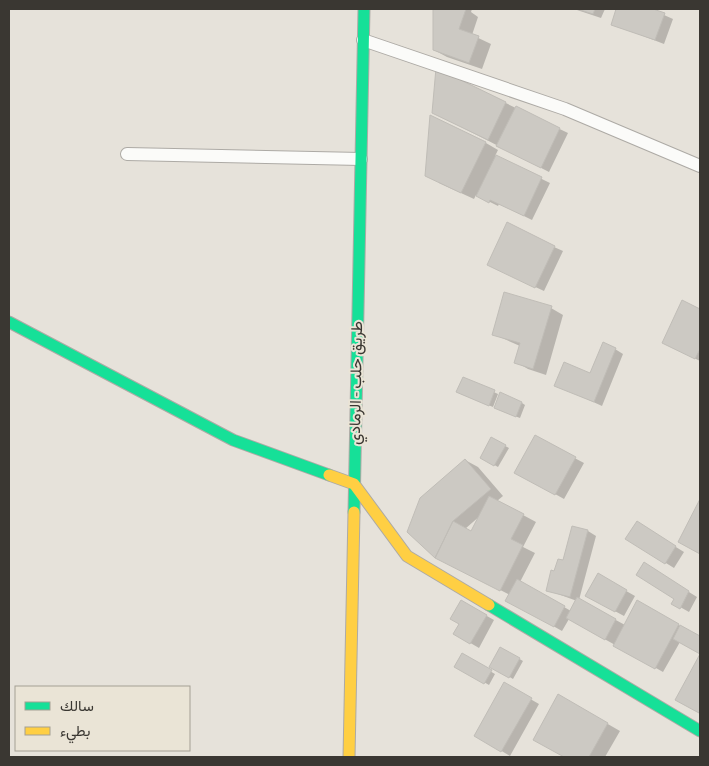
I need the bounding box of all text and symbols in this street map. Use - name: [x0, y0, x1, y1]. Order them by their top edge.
- street label: طريق حلب - الرمادي: [344, 321, 370, 445]
- legend: [15, 686, 190, 751]
- text: سالك: [60, 696, 94, 717]
- text: بطيء: [60, 721, 90, 744]

